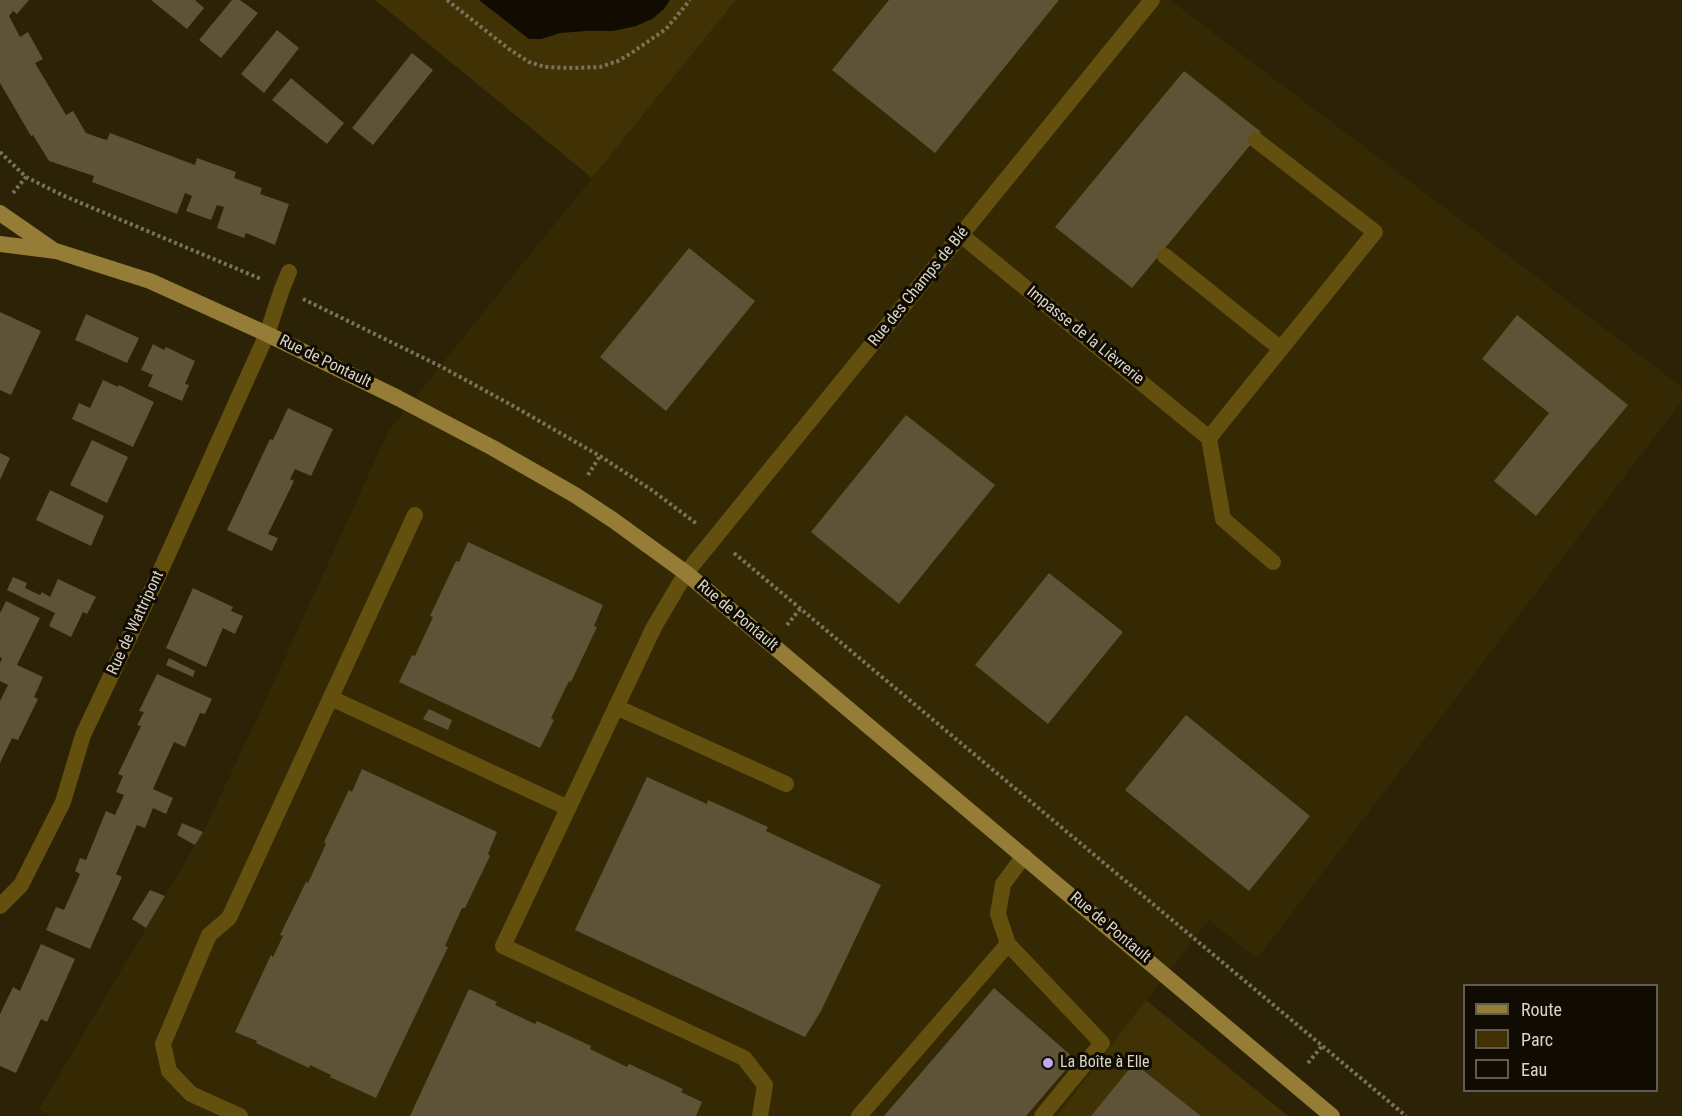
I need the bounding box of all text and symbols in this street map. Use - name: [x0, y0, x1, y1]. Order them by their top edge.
- street label: Rue des Champs de Blé: [865, 223, 973, 351]
- street label: Impasse de la Lièvrerie: [1023, 283, 1147, 389]
- street label: Rue de Pontault: [276, 332, 374, 392]
- street label: Rue de Wattripont: [104, 568, 168, 678]
- street label: Rue de Pontault: [693, 577, 781, 655]
- street label: Rue de Pontault: [1066, 889, 1154, 967]
- legend: [1463, 984, 1658, 1092]
- text: Route: [1521, 999, 1562, 1020]
- text: Parc: [1521, 1029, 1553, 1050]
- place label: La Boîte à Elle: [1060, 1053, 1150, 1073]
- marker: La Boîte à Elle: [1041, 1056, 1055, 1070]
- text: Eau: [1521, 1059, 1547, 1080]

